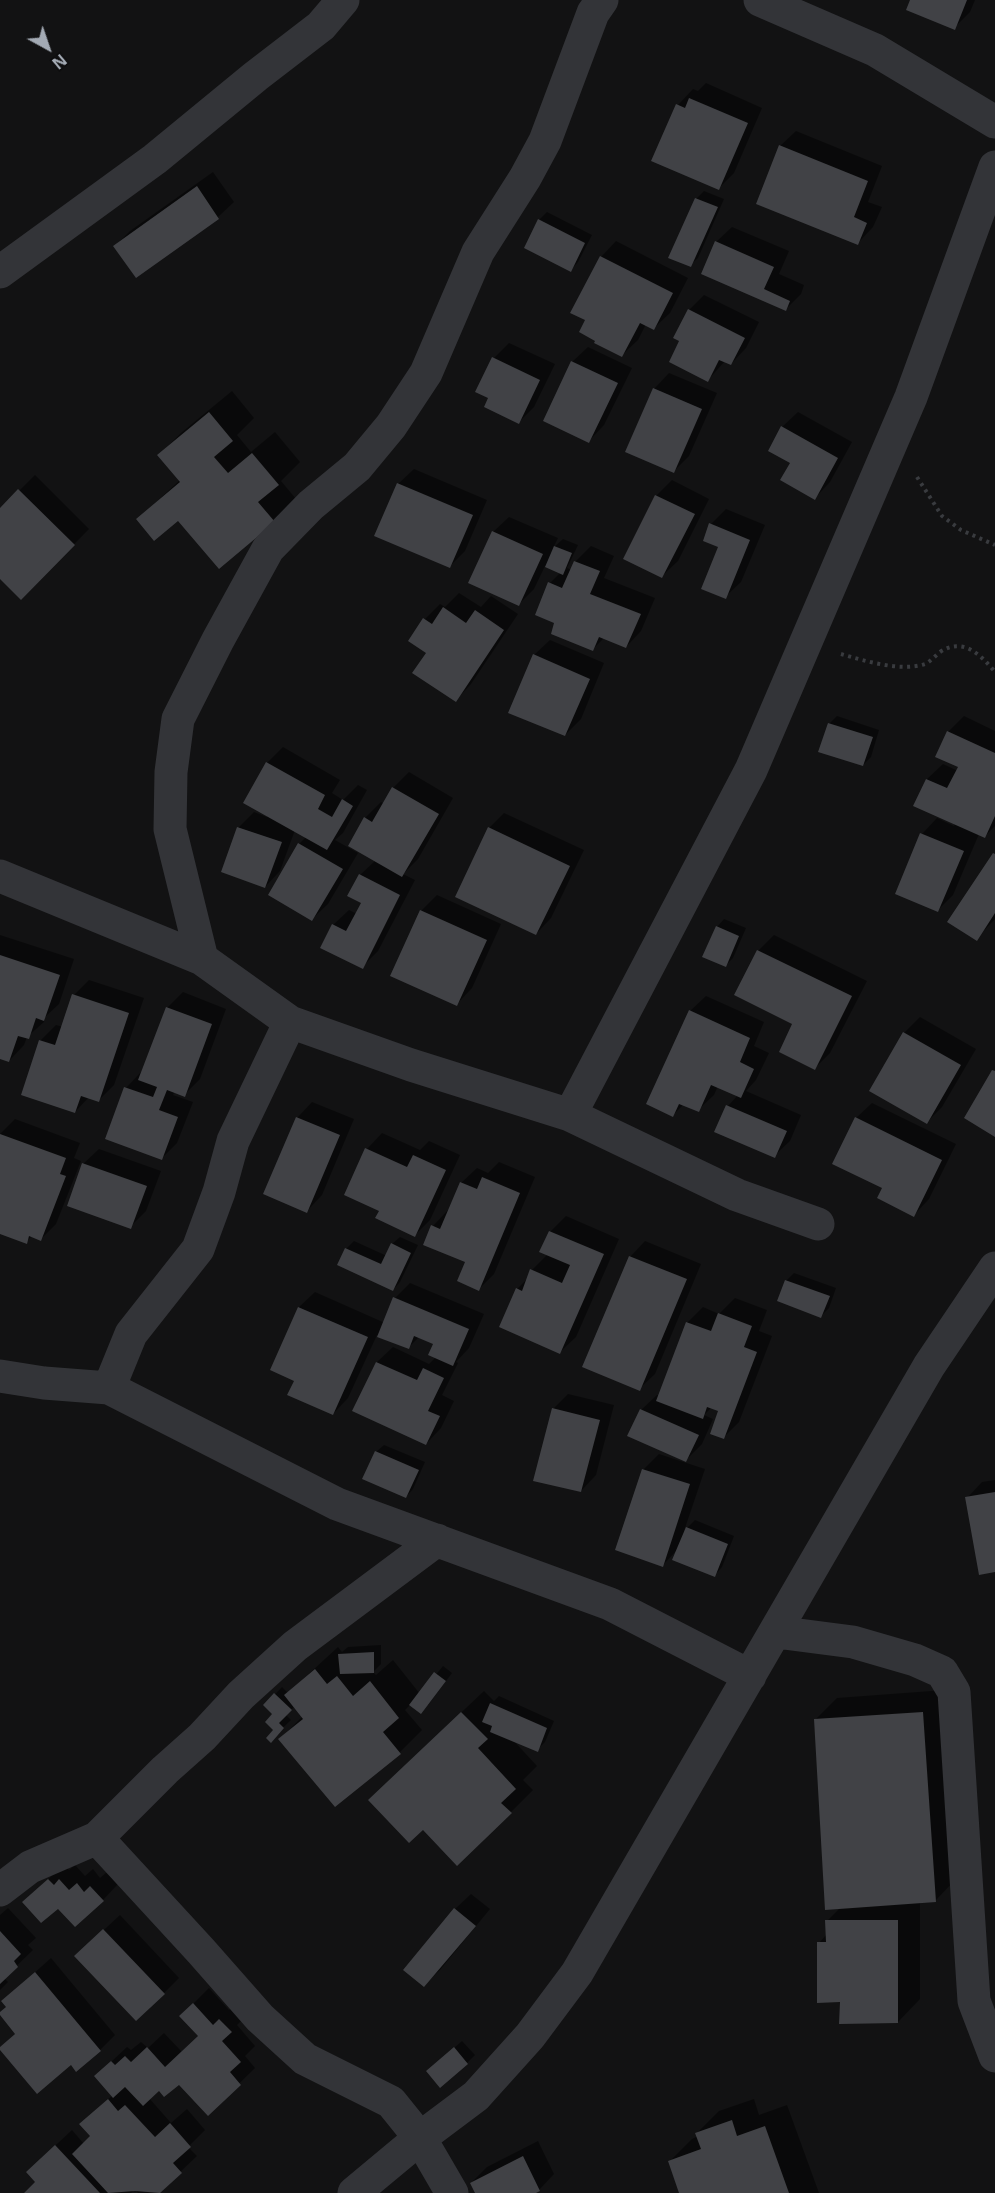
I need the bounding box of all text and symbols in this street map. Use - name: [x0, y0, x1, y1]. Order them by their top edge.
- north arrow: [18, 18, 78, 78]
- text: N: [48, 49, 72, 74]

